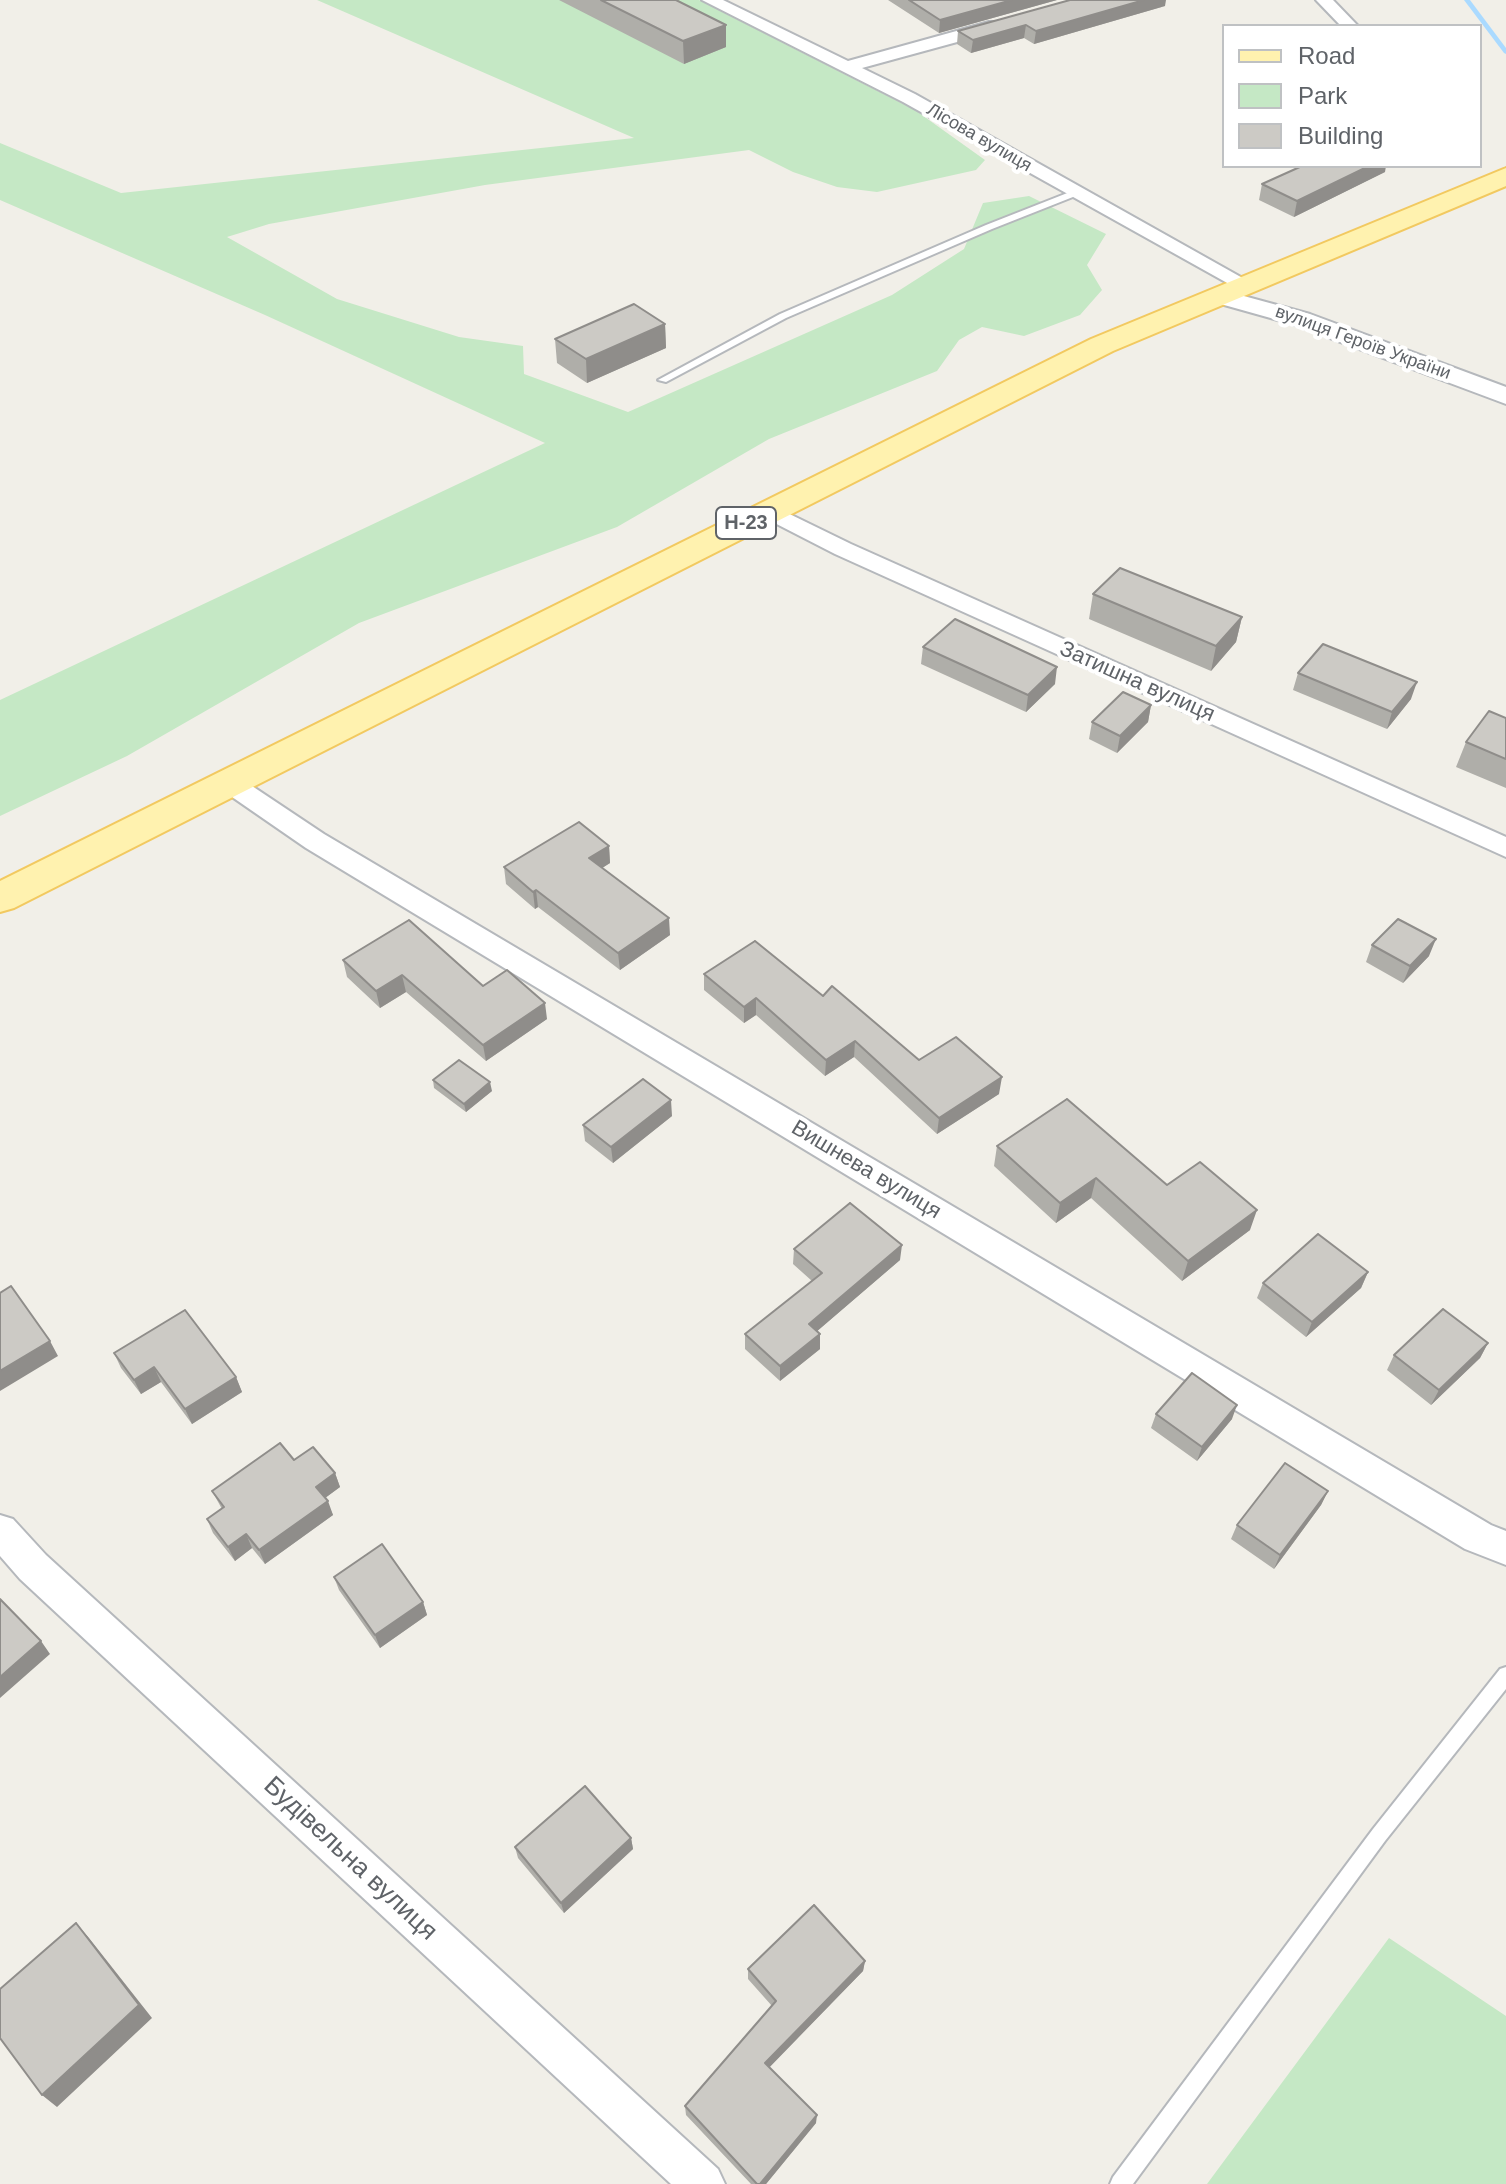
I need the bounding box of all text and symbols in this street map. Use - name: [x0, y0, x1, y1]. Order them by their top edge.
- legend: [1222, 24, 1482, 168]
- text: Road: [1298, 42, 1355, 69]
- text: Park: [1298, 82, 1347, 109]
- street label: Лісова вулиця: [923, 99, 1035, 177]
- text: Building: [1298, 122, 1383, 149]
- street label: вулиця Героїв України: [1272, 301, 1454, 385]
- road number: Н-23: [716, 507, 776, 539]
- street label: Затишна вулиця: [1055, 636, 1219, 728]
- street label: Вишнева вулиця: [786, 1115, 946, 1225]
- street label: Будівельна вулиця: [257, 1771, 443, 1947]

